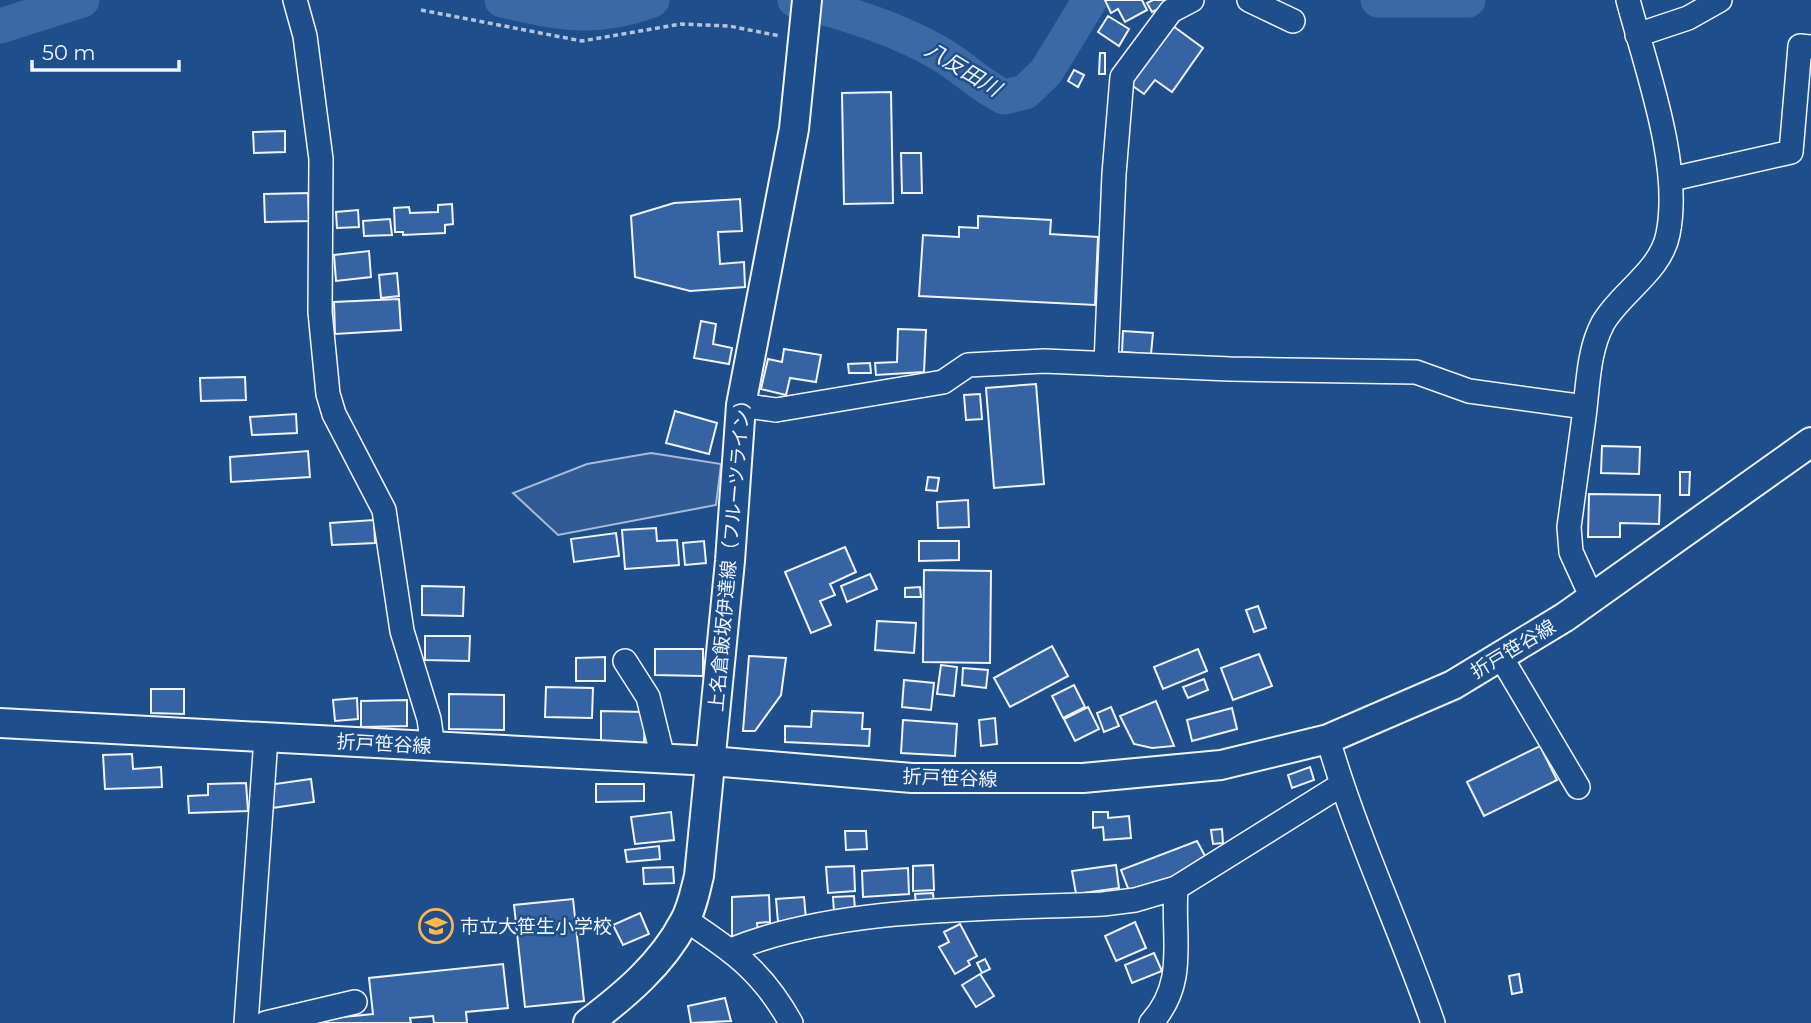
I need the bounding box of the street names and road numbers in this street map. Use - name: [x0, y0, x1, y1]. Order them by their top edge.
- street label: 上名倉飯坂伊達線（フルーツライン）: [704, 389, 756, 713]
- street label: 折戸笹谷線: [1466, 615, 1560, 683]
- street label: 折戸笹谷線: [336, 730, 432, 758]
- street label: 折戸笹谷線: [902, 765, 998, 791]

